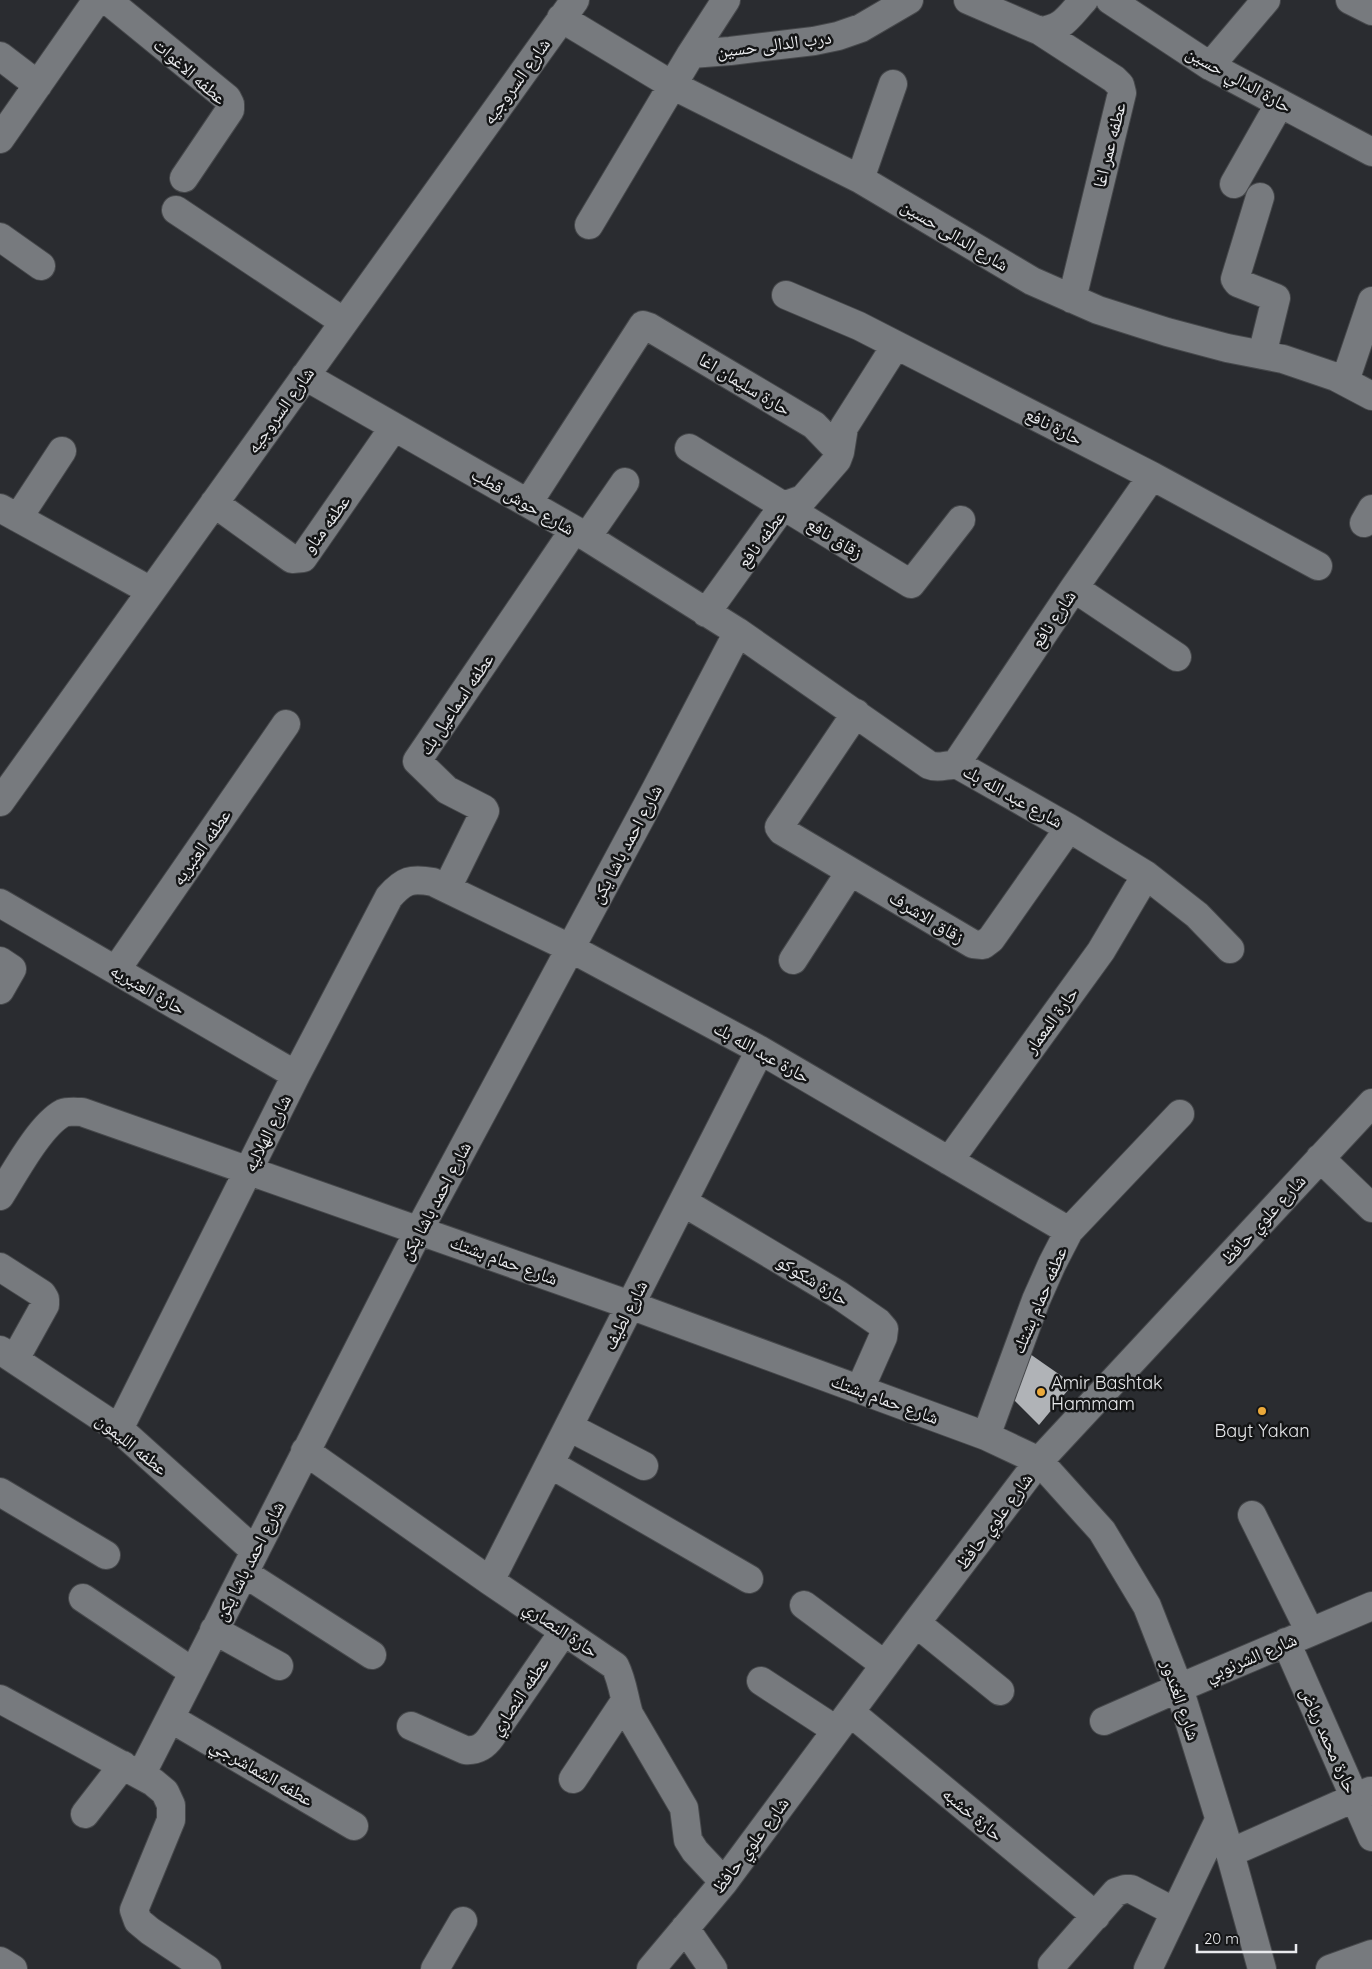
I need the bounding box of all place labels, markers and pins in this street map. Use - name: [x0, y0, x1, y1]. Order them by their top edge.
- place label: Amir Bashtak Hammam: [1051, 1371, 1163, 1415]
- marker: Amir Bashtak Hammam: [1035, 1386, 1047, 1398]
- marker: Bayt Yakan: [1256, 1405, 1268, 1417]
- place label: Bayt Yakan: [1214, 1419, 1310, 1442]

